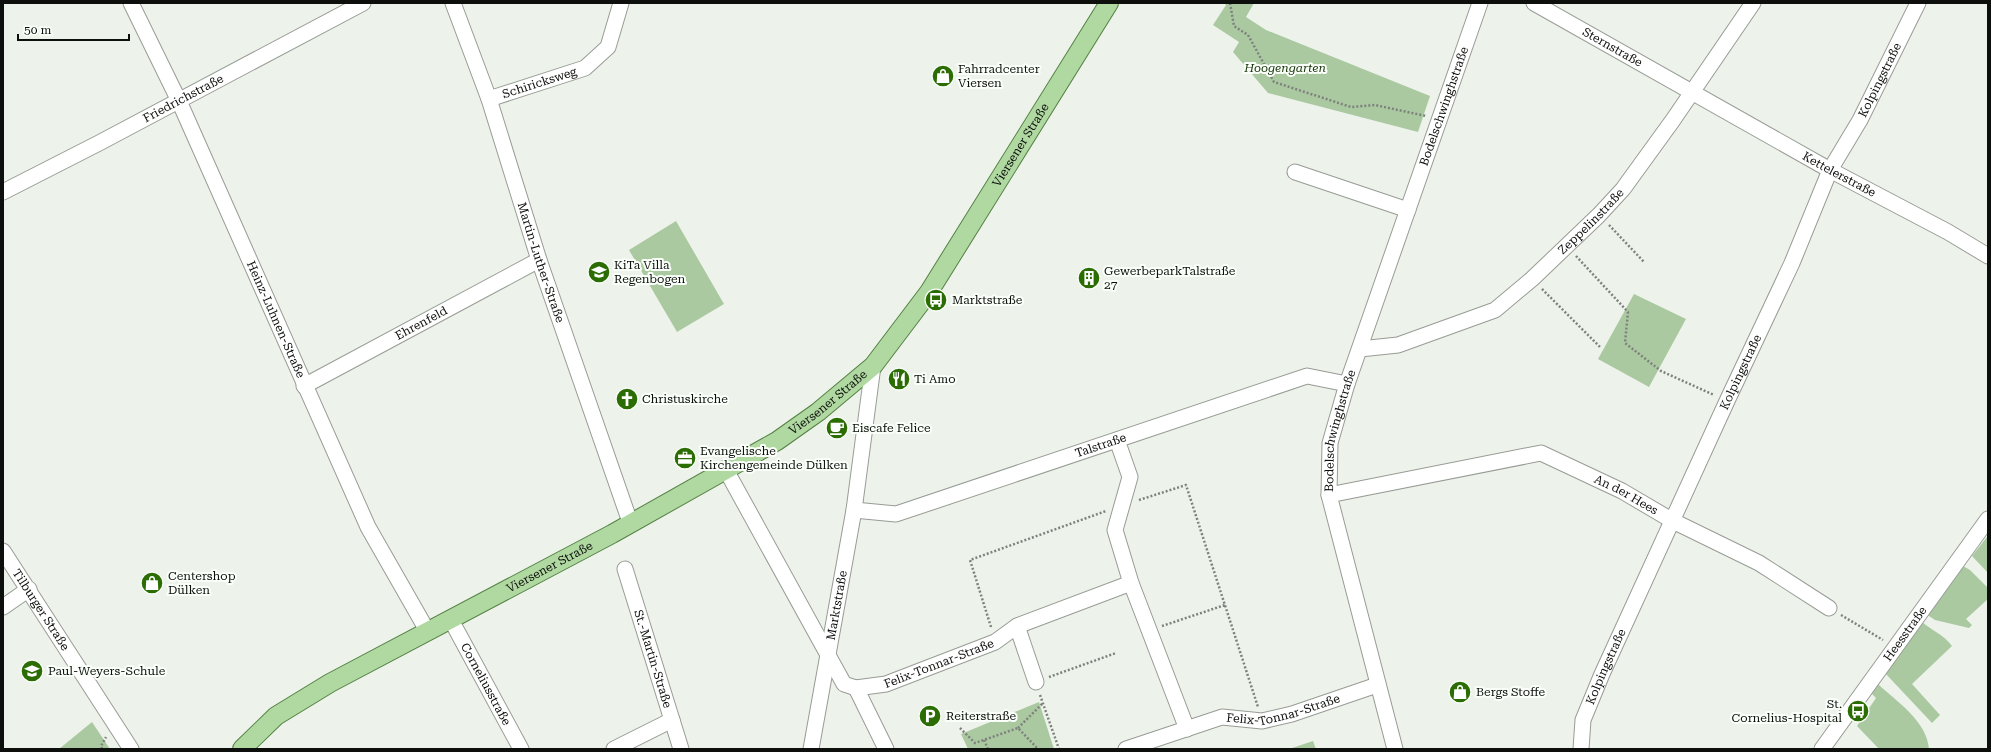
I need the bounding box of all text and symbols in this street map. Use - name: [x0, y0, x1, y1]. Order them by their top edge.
- scale bar: [18, 16, 129, 42]
- text: 50 m: [24, 23, 51, 37]
- street label: Sternstraße: [1580, 25, 1645, 70]
- street label: Kolpingstraße: [1855, 40, 1904, 120]
- street label: Bodelschwinghstraße: [1417, 45, 1471, 168]
- park label: Hoogengarten: [1243, 61, 1326, 75]
- place label: Fahrradcenter Viersen: [958, 62, 1040, 90]
- shop icon: Fahrradcenter Viersen: [930, 63, 956, 89]
- street label: Schiricksweg: [500, 64, 579, 101]
- street label: Friedrichstraße: [140, 71, 226, 125]
- street label: Viersener Straße: [989, 100, 1052, 189]
- street label: Kettelerstraße: [1800, 149, 1879, 200]
- street label: Zeppelinstraße: [1555, 185, 1627, 257]
- street label: Martin-Luther-Straße: [515, 201, 567, 325]
- place label: KiTa Villa Regenbogen: [614, 258, 686, 286]
- street label: Heinz-Luhnen-Straße: [244, 259, 308, 380]
- school or university icon: KiTa Villa Regenbogen: [586, 259, 612, 285]
- place label: GewerbeparkTalstraße 27: [1104, 264, 1236, 292]
- building icon: GewerbeparkTalstraße 27: [1076, 265, 1102, 291]
- bus stop icon: Marktstraße: [923, 287, 949, 313]
- place label: Marktstraße: [952, 293, 1023, 307]
- street label: Ehrenfeld: [393, 303, 450, 343]
- street label: Kolpingstraße: [1717, 332, 1764, 412]
- restaurant icon: Ti Amo: [886, 366, 912, 392]
- street label: Viersener Straße: [786, 367, 870, 437]
- street label: Bodelschwinghstraße: [1322, 367, 1359, 492]
- place label: Ti Amo: [914, 372, 956, 386]
- church icon: Christuskirche: [614, 386, 640, 412]
- place label: Christuskirche: [642, 392, 728, 406]
- cafe icon: Eiscafe Felice: [824, 415, 850, 441]
- place label: Eiscafe Felice: [852, 421, 931, 435]
- street label: Talstraße: [1073, 430, 1128, 460]
- place label: Evangelische Kirchengemeinde Dülken: [700, 444, 848, 472]
- office icon: Evangelische Kirchengemeinde Dülken: [672, 445, 698, 471]
- street label: An der Hees: [1592, 472, 1661, 518]
- street label: Viersener Straße: [504, 538, 595, 596]
- street label: Tilburger Straße: [10, 567, 73, 653]
- place label: Centershop Dülken: [168, 569, 236, 597]
- street label: Marktstraße: [824, 569, 850, 641]
- shop icon: Centershop Dülken: [139, 570, 165, 596]
- street label: Heesstraße: [1881, 603, 1930, 664]
- street label: St.-Martin-Straße: [631, 608, 675, 710]
- street label: Kolpingstraße: [1583, 626, 1629, 707]
- street label: Felix-Tonnar-Straße: [882, 636, 996, 691]
- street label: Corneliusstraße: [458, 641, 514, 728]
- school or university icon: Paul-Weyers-Schule: [19, 658, 45, 684]
- place label: Paul-Weyers-Schule: [48, 664, 166, 678]
- shop icon: Bergs Stoffe: [1447, 679, 1473, 705]
- place label: Bergs Stoffe: [1476, 685, 1546, 699]
- street label: Felix-Tonnar-Straße: [1226, 691, 1342, 729]
- place label: St. Cornelius-Hospital: [1732, 697, 1842, 725]
- bus stop icon: St. Cornelius-Hospital: [1845, 698, 1871, 724]
- parking icon: Reiterstraße: [917, 703, 943, 729]
- place label: Reiterstraße: [946, 709, 1016, 723]

